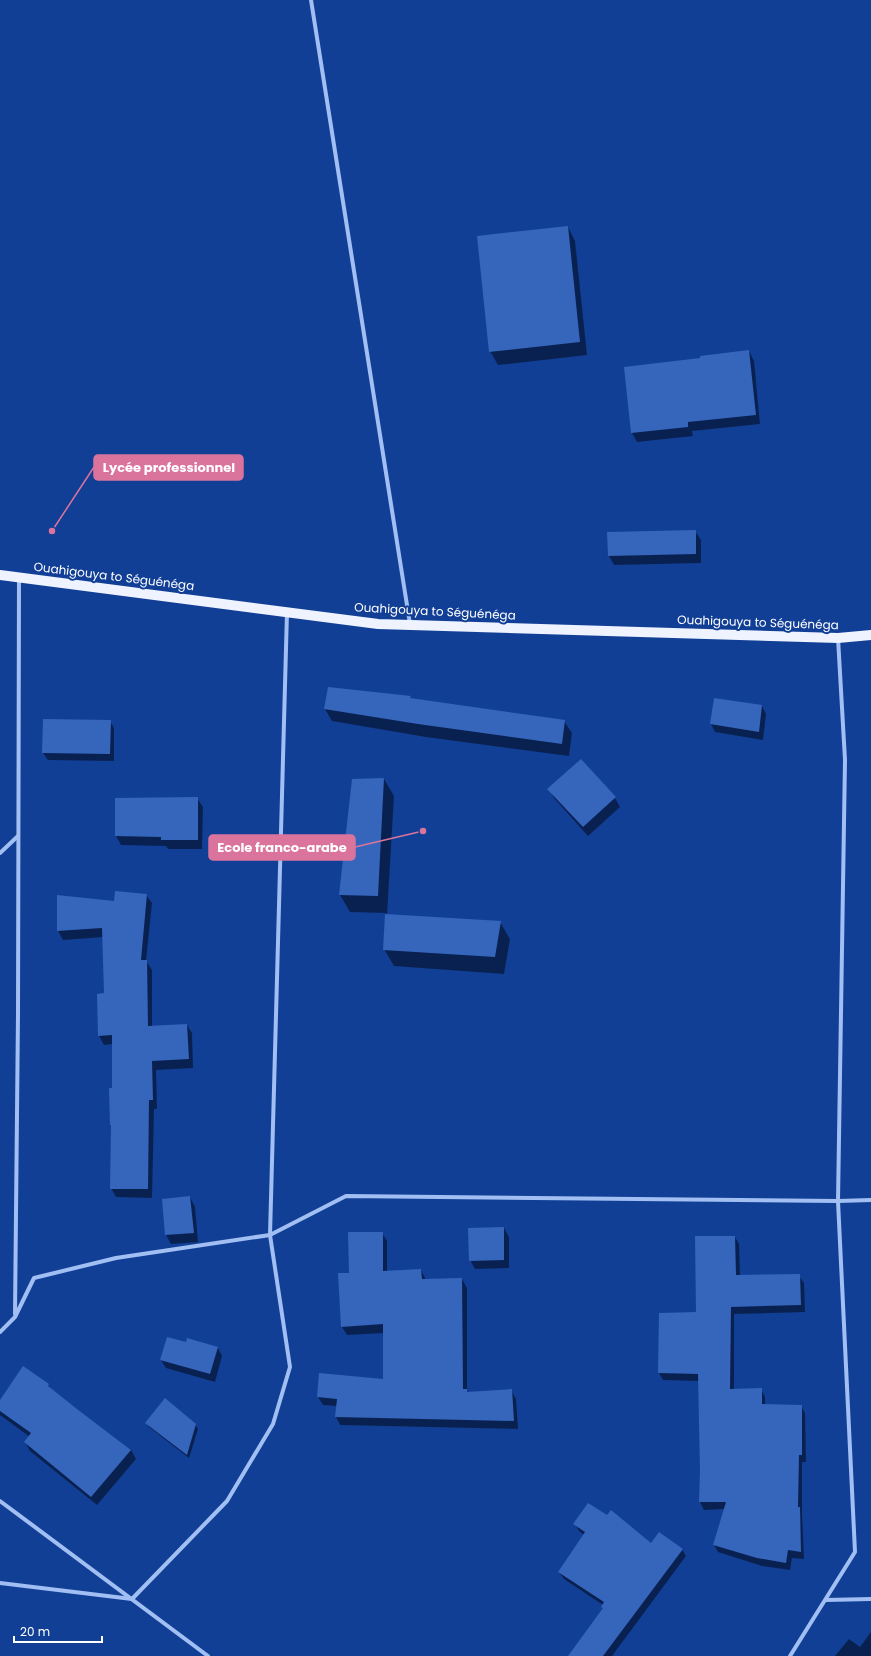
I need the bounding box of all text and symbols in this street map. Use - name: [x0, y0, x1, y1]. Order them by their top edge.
- callout: Lycée professionnel: [94, 455, 243, 480]
- text: Lycée professionnel: [103, 458, 235, 477]
- street label: Ouahigouya to Séguénéga: [33, 558, 195, 594]
- street label: Ouahigouya to Séguénéga: [354, 598, 516, 624]
- street label: Ouahigouya to Séguénéga: [677, 611, 839, 633]
- callout: Ecole franco-arabe: [209, 835, 355, 860]
- text: Ecole franco-arabe: [217, 838, 347, 857]
- scale bar: [14, 1618, 102, 1644]
- text: 20 m: [20, 1623, 50, 1640]

